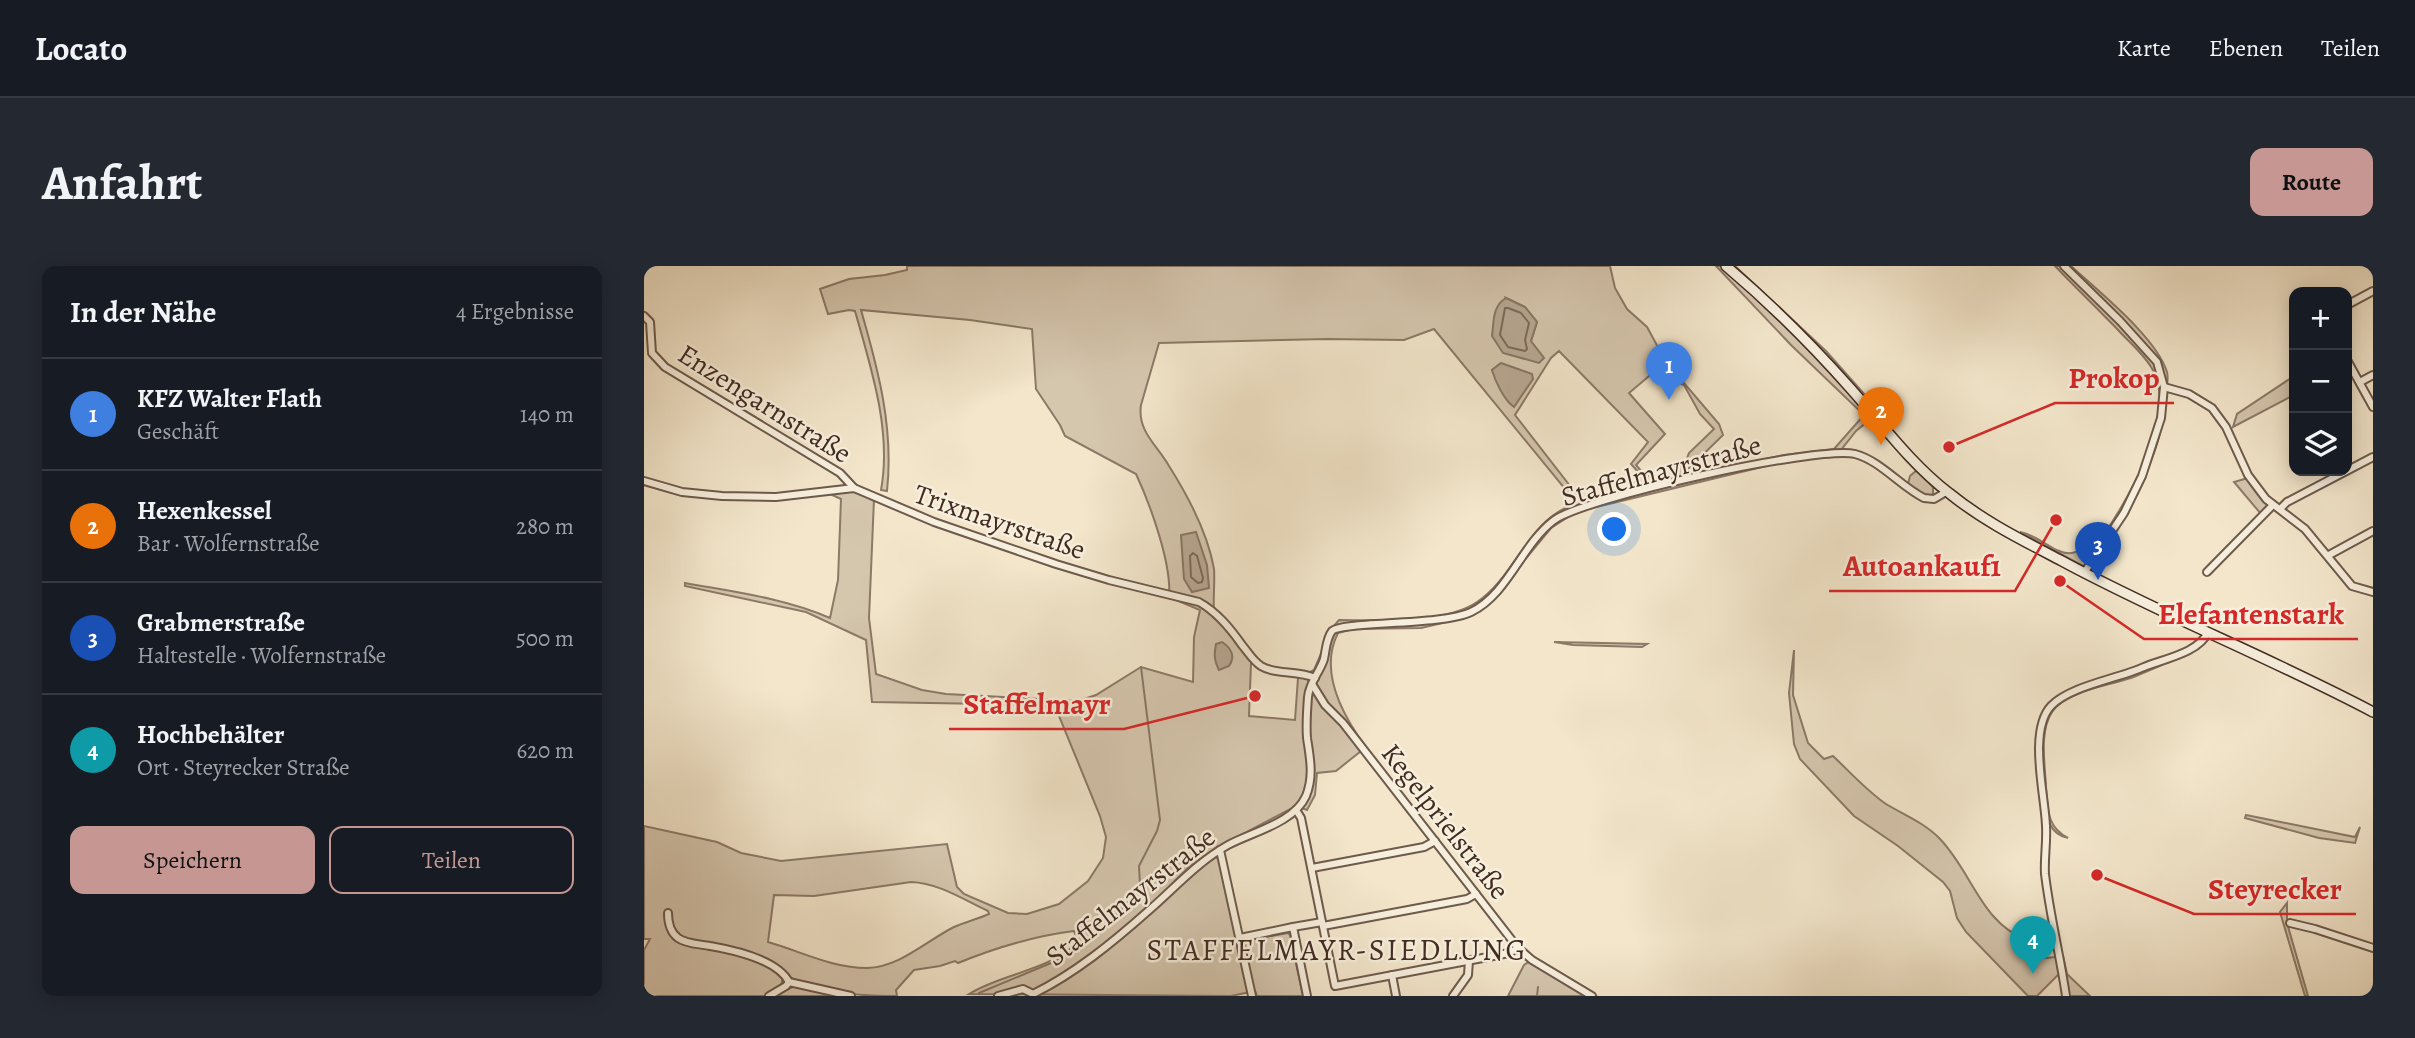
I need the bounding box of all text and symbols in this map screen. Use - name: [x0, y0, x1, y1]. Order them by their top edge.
- text: Locato: [35, 26, 127, 71]
- text: Karte: [2117, 32, 2171, 64]
- text: Ebenen: [2209, 32, 2283, 64]
- text: Teilen: [2321, 32, 2380, 64]
- button: Route: [2250, 148, 2373, 216]
- text: Anfahrt: [42, 149, 202, 216]
- map controls: [2289, 287, 2352, 476]
- button: +: [2289, 287, 2352, 350]
- text: In der Nähe: [70, 292, 216, 332]
- text: 4 Ergebnisse: [456, 296, 574, 327]
- street label: Enzengarnstraße: [671, 335, 858, 472]
- pin: 1: [1646, 342, 1692, 400]
- button: −: [2289, 350, 2352, 413]
- callout: Prokop: [2055, 352, 2174, 403]
- text: Prokop: [2068, 358, 2160, 398]
- text: KFZ Walter Flath: [137, 381, 322, 416]
- pin: 2: [1858, 387, 1904, 445]
- text: 1: [89, 399, 97, 430]
- text: 140 m: [520, 399, 574, 430]
- button: layers: [2289, 413, 2352, 476]
- text: Geschäft: [137, 416, 219, 447]
- street label: Staffelmayrstraße: [1557, 426, 1766, 516]
- street label: Trixmayrstraße: [909, 475, 1090, 569]
- text: Hexenkessel: [137, 493, 272, 528]
- text: 2: [87, 511, 99, 542]
- text: 280 m: [516, 511, 574, 542]
- your location: [1597, 512, 1631, 546]
- pin: 3: [2075, 522, 2121, 580]
- text: Bar · Wolfernstraße: [137, 528, 320, 559]
- callout: Autoankauf1: [1829, 540, 2015, 591]
- text: Autoankauf1: [1842, 546, 2001, 586]
- callout: Elefantenstark: [2144, 588, 2358, 639]
- text: Elefantenstark: [2158, 594, 2345, 634]
- text: Grabmerstraße: [137, 605, 305, 640]
- text: 3: [88, 623, 98, 654]
- text: 500 m: [516, 623, 574, 654]
- text: Haltestelle · Wolfernstraße: [137, 640, 386, 671]
- callout: Staffelmayr: [949, 678, 1124, 729]
- text: Staffelmayr: [963, 684, 1111, 724]
- text: Hochbehälter: [137, 717, 285, 752]
- text: 4: [88, 735, 98, 766]
- text: 620 m: [516, 735, 574, 766]
- street label: Kegelprielstraße: [1372, 736, 1518, 907]
- text: Ort · Steyrecker Straße: [137, 752, 350, 783]
- street label: Staffelmayrstraße: [1038, 818, 1223, 975]
- button: Speichern: [70, 826, 315, 894]
- button: Teilen: [329, 826, 574, 894]
- callout: Steyrecker: [2194, 863, 2356, 914]
- text: Steyrecker: [2208, 869, 2342, 909]
- pin: 4: [2010, 916, 2056, 974]
- district label: STAFFELMAYR-SIEDLUNG: [1147, 930, 1527, 970]

